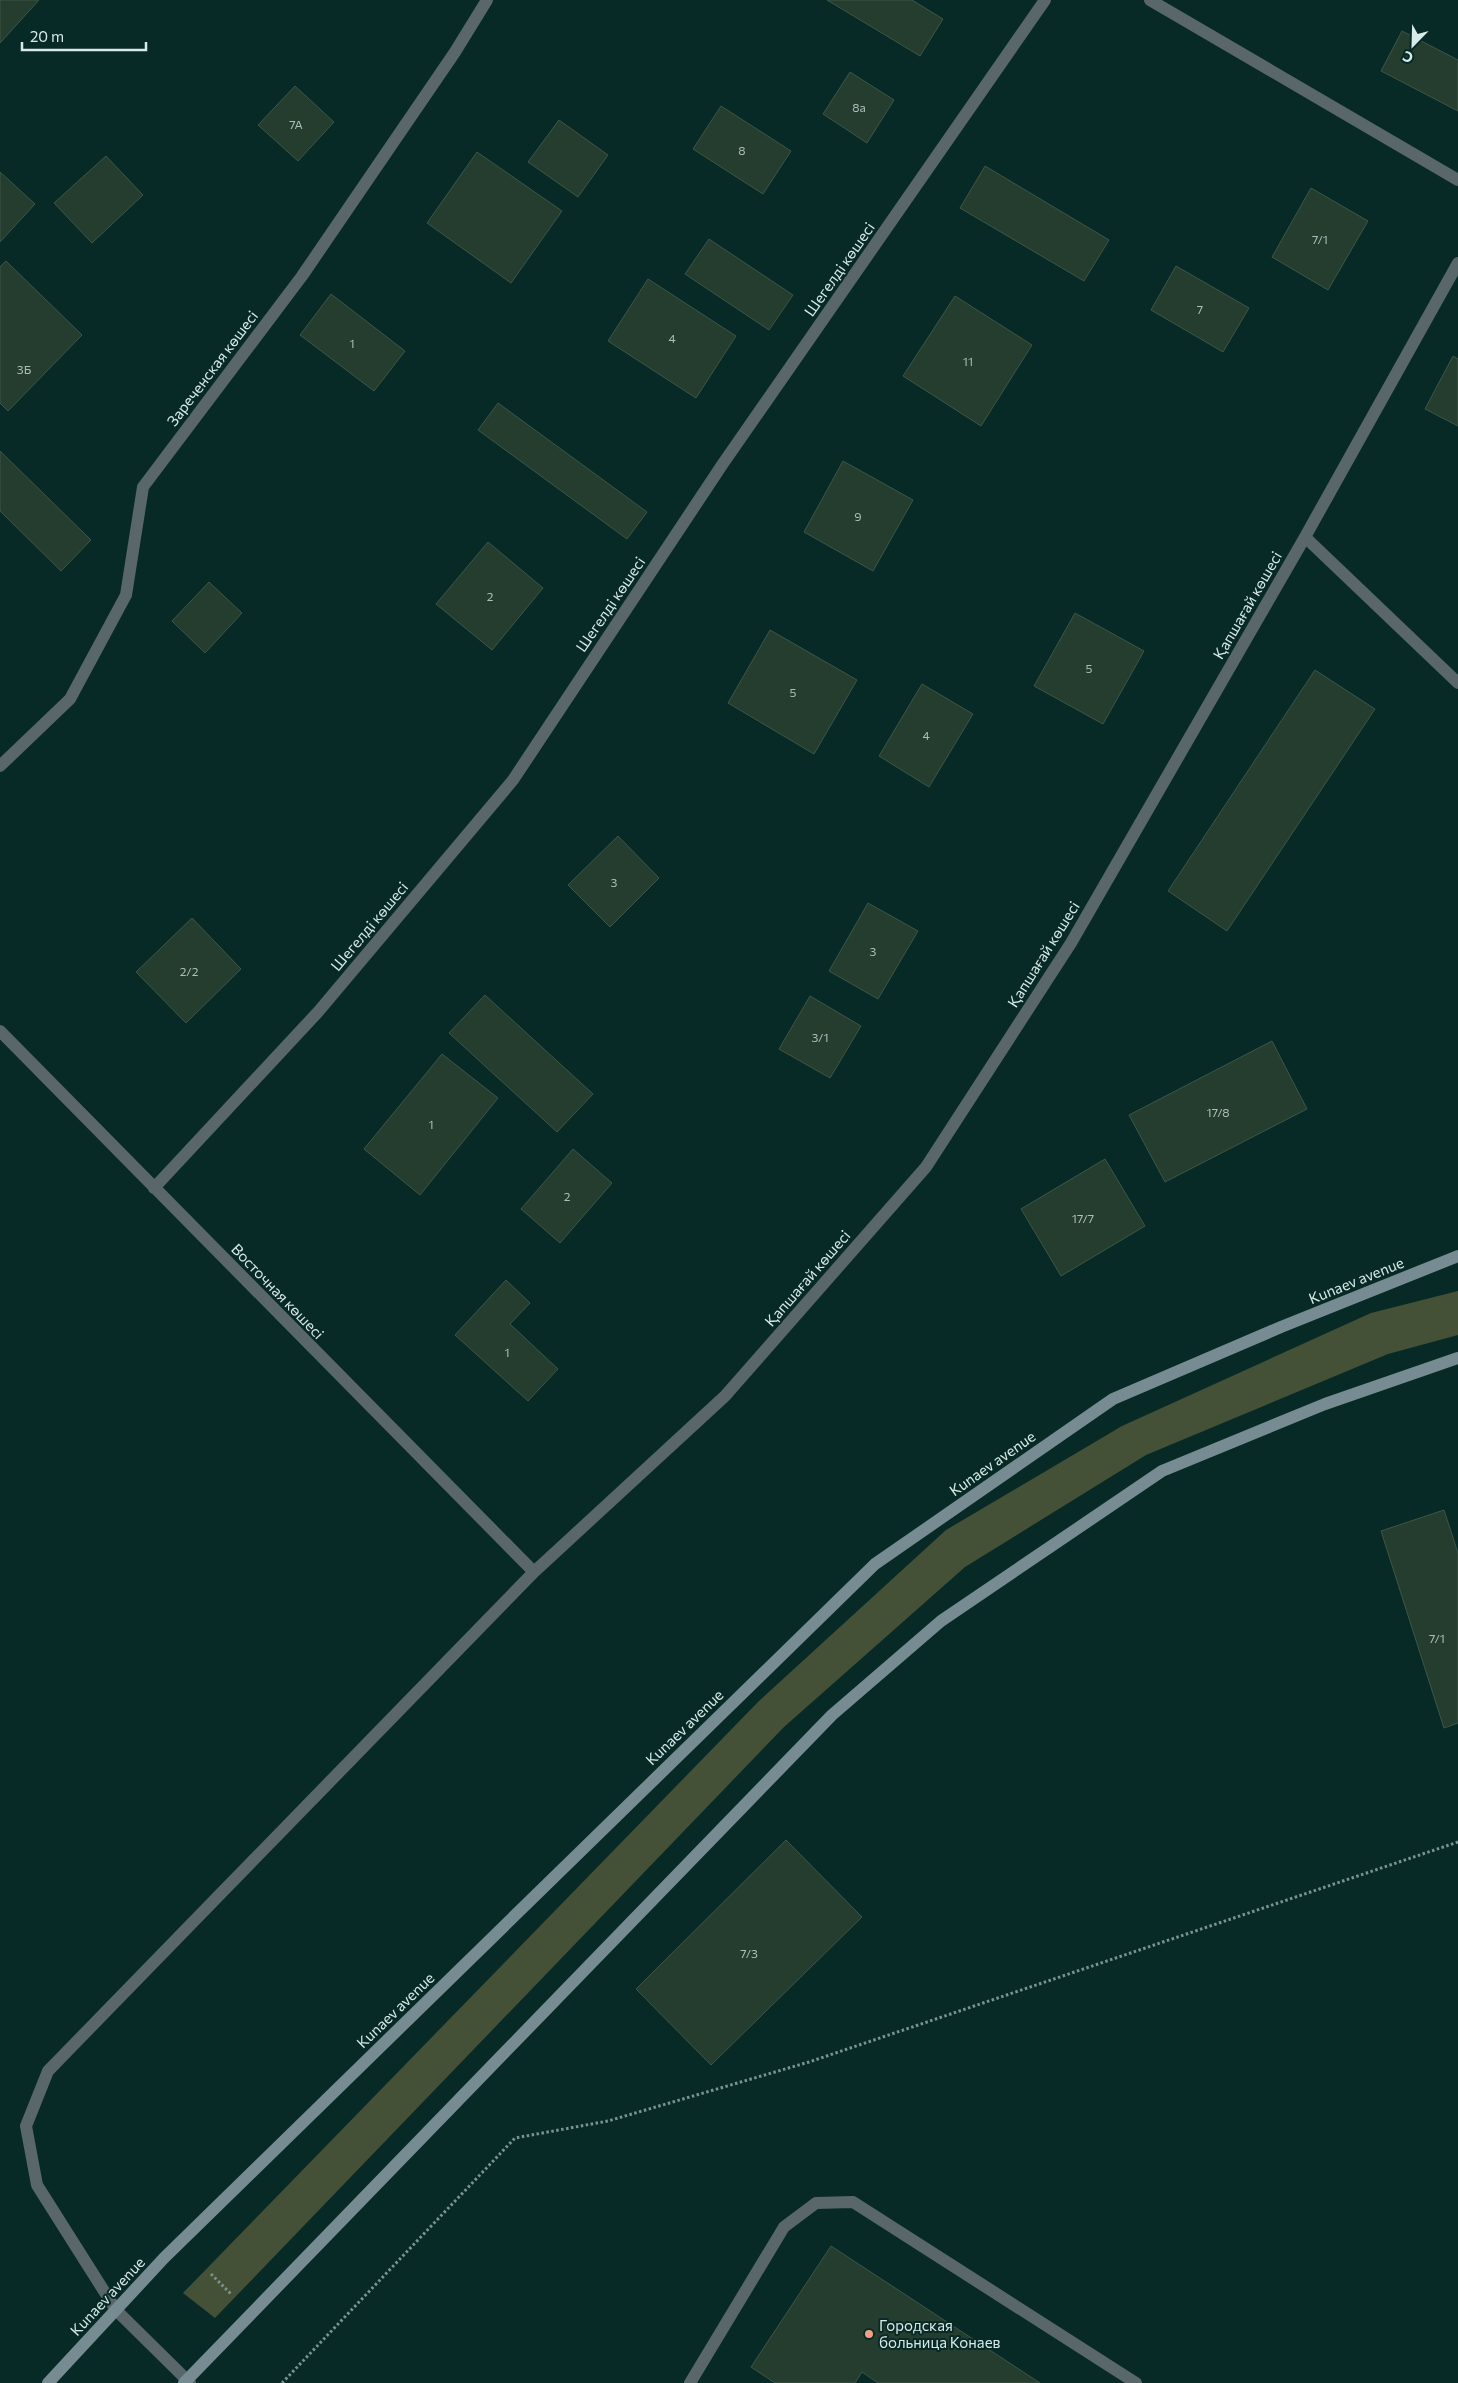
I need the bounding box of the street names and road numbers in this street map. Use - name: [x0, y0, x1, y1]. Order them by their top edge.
- street label: Шегелді көшесі: [800, 219, 878, 319]
- street label: Зареченская көшесі: [163, 307, 261, 429]
- street label: Қапшағай көшесі: [1209, 548, 1285, 662]
- street label: Шегелді көшесі: [572, 553, 648, 655]
- street label: Шегелді көшесі: [327, 878, 411, 974]
- street label: Қапшағай көшесі: [1003, 898, 1083, 1010]
- street label: Қапшағай көшесі: [760, 1226, 854, 1330]
- street label: Восточная көшесі: [228, 1240, 328, 1342]
- street label: Kunaev avenue: [1306, 1253, 1406, 1307]
- street label: Kunaev avenue: [946, 1427, 1039, 1499]
- street label: Kunaev avenue: [641, 1685, 727, 1769]
- street label: Kunaev avenue: [352, 1968, 438, 2052]
- street label: Kunaev avenue: [66, 2253, 148, 2339]

